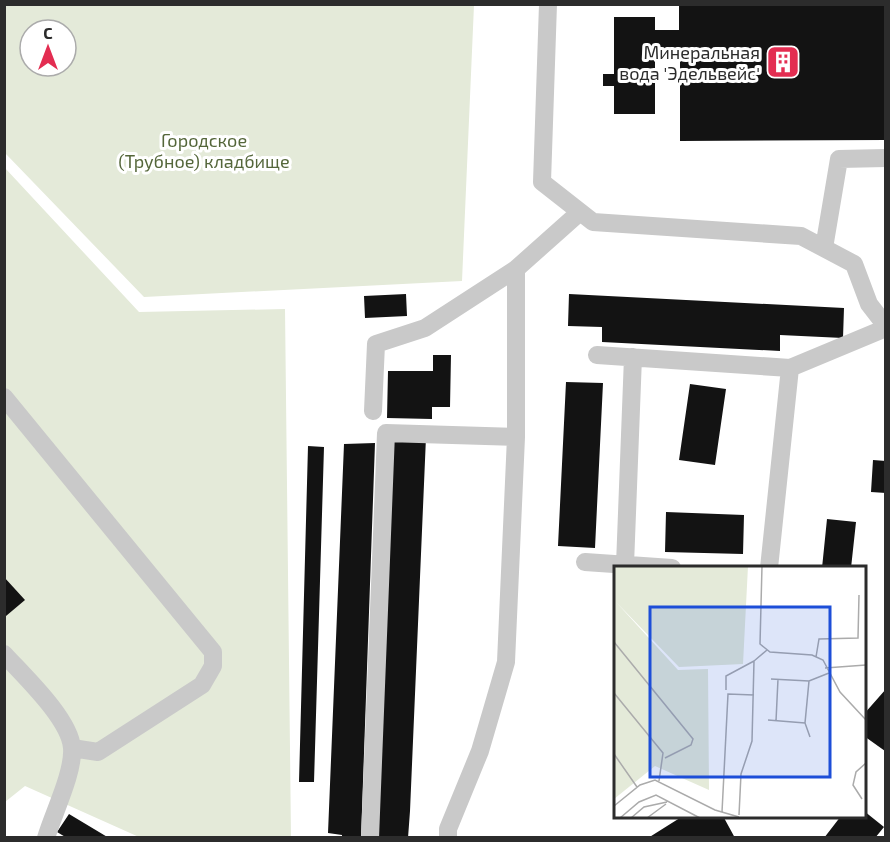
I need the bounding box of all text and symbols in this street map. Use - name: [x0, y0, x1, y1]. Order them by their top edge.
- north arrow: [18, 18, 78, 78]
- text: С: [43, 23, 53, 42]
- place label: Минеральная вода 'Эдельвейс': [619, 41, 760, 84]
- building icon: Минеральная вода 'Эдельвейс': [765, 44, 801, 80]
- park label: Городское (Трубное) кладбище: [118, 129, 290, 172]
- inset map: [614, 566, 866, 818]

